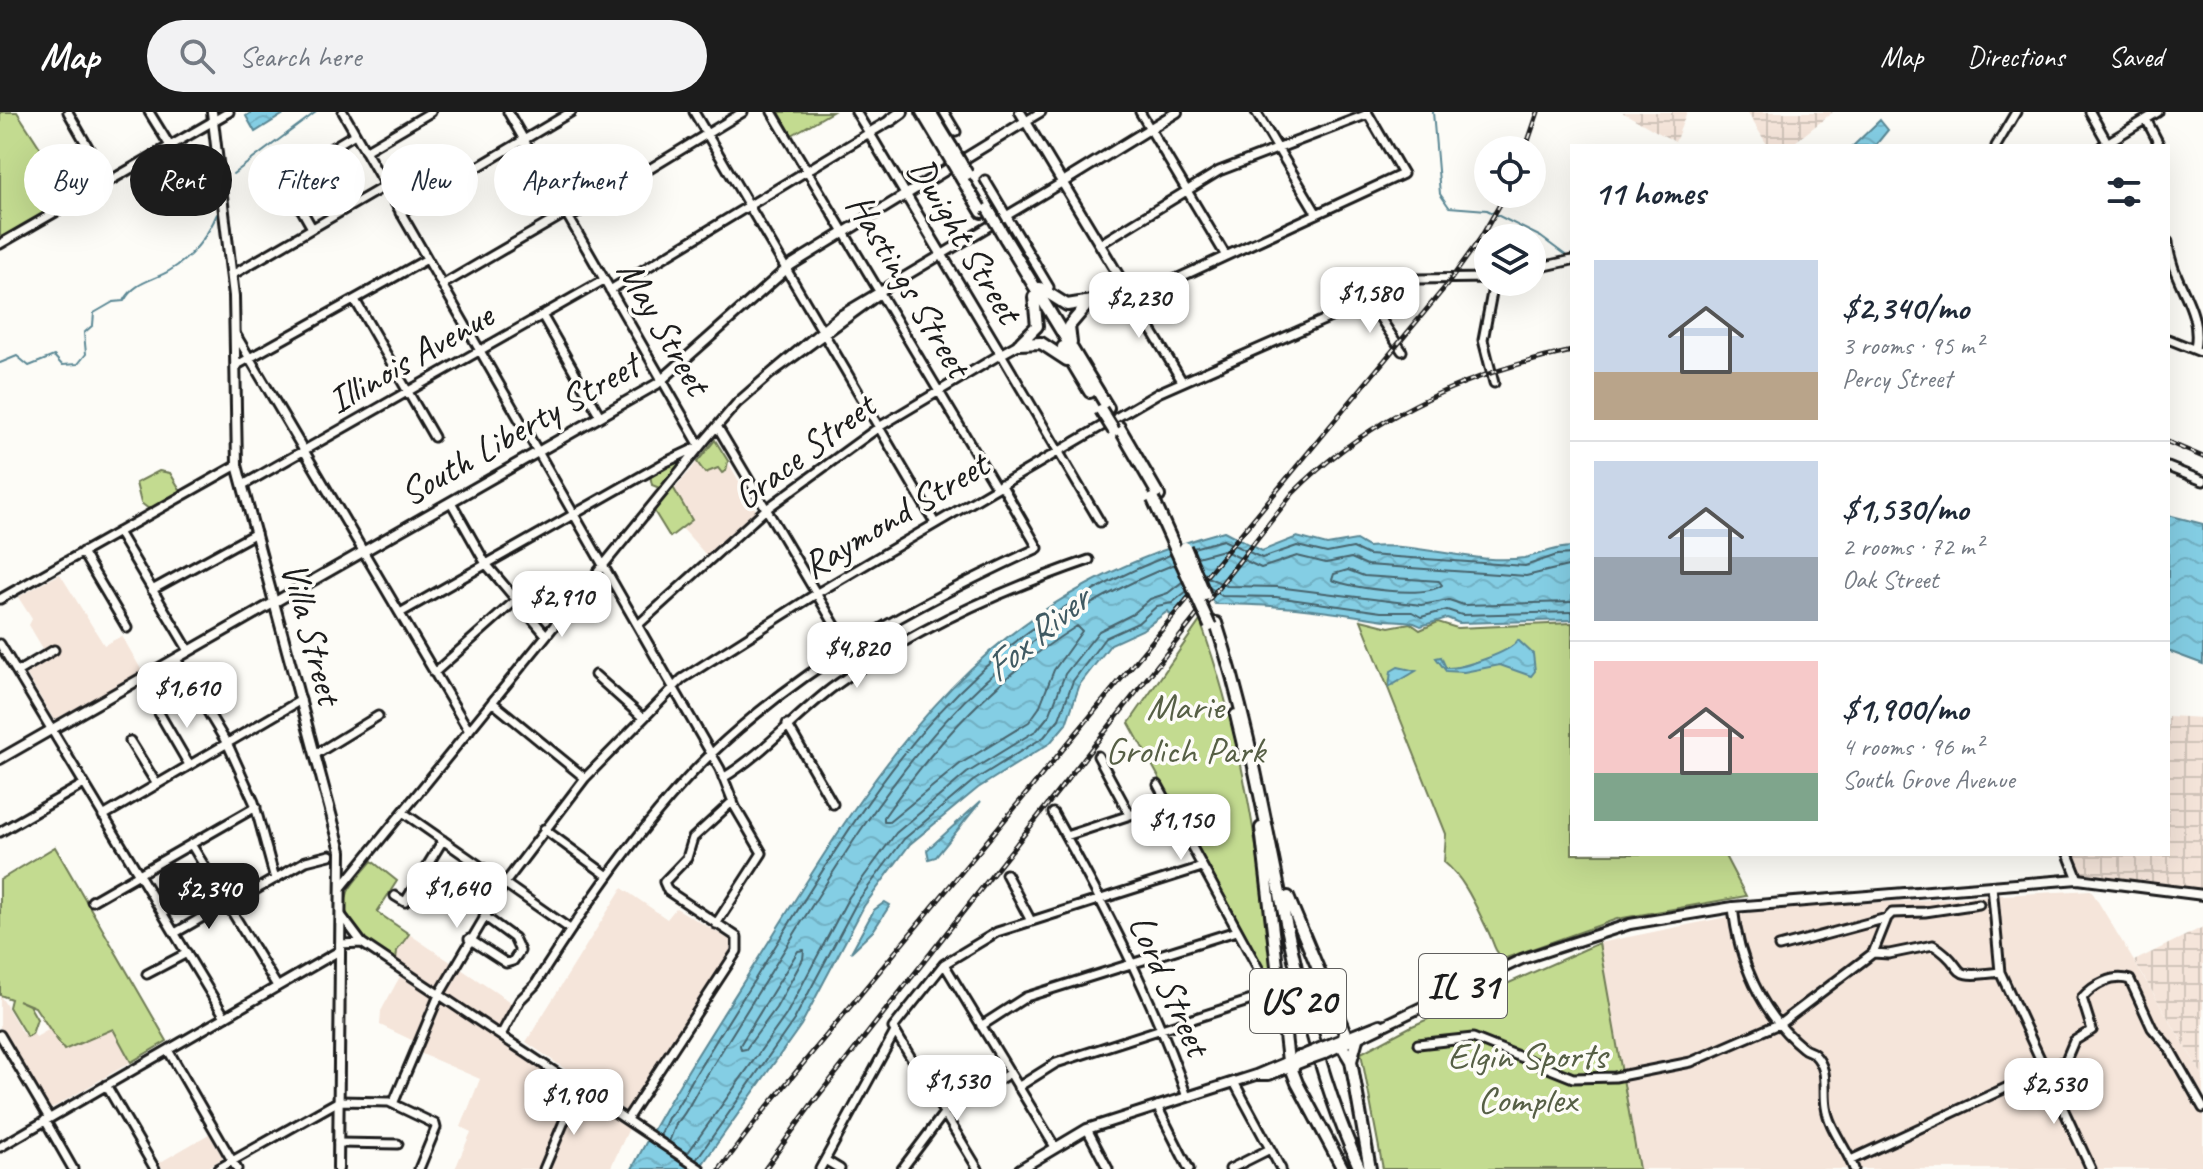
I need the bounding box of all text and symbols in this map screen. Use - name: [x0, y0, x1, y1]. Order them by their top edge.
- search box: [147, 20, 707, 92]
- text: Map: [40, 33, 99, 80]
- icon: search: [175, 34, 219, 78]
- text: Search here: [239, 37, 361, 75]
- text: Map: [1880, 39, 1923, 74]
- text: Directions: [1967, 39, 2065, 74]
- text: Saved: [2109, 39, 2163, 74]
- map controls: [1474, 136, 1546, 296]
- button: locate: [1474, 136, 1546, 208]
- chip: Buy: [24, 144, 114, 216]
- chip: Rent: [130, 144, 232, 216]
- chip: Filters: [248, 144, 365, 216]
- chip: New: [381, 144, 478, 216]
- chip: Apartment: [494, 144, 653, 216]
- street label: Dwight Street: [897, 149, 1034, 334]
- icon: filters: [2102, 170, 2146, 214]
- text: 11 homes: [1594, 171, 1705, 214]
- street label: Hastings Street: [836, 185, 984, 388]
- button: layers: [1474, 224, 1546, 296]
- street label: May Street: [607, 251, 723, 406]
- pin: $1,580: [1305, 267, 1435, 335]
- pin: $2,230: [1074, 272, 1204, 340]
- text: $1,580: [1338, 276, 1402, 309]
- text: $2,230: [1107, 281, 1171, 314]
- text: $2,340/mo: [1842, 286, 1969, 329]
- street label: Illinois Avenue: [319, 291, 503, 424]
- icon: home: [1658, 292, 1754, 388]
- text: 3 rooms · 95 m²: [1842, 329, 1983, 362]
- street label: South Liberty Street: [391, 339, 651, 516]
- text: Percy Street: [1842, 362, 1952, 395]
- street label: Grace Street: [724, 380, 887, 520]
- street label: Raymond Street: [793, 439, 999, 589]
- text: $1,530/mo: [1842, 487, 1968, 530]
- icon: home: [1658, 493, 1754, 589]
- text: 2 rooms · 72 m²: [1842, 530, 1983, 563]
- street label: Villa Street: [271, 557, 354, 712]
- text: Oak Street: [1842, 563, 1938, 596]
- pin: $2,910: [497, 571, 627, 639]
- water label: Fox River: [973, 571, 1104, 693]
- text: $2,910: [530, 580, 594, 613]
- pin: $4,820: [792, 622, 922, 690]
- text: $4,820: [825, 631, 889, 664]
- pin: $1,610: [122, 662, 252, 730]
- text: $1,610: [155, 671, 219, 704]
- park label: Marie Grolich Park: [1105, 683, 1268, 774]
- text: $1,900/mo: [1842, 687, 1968, 730]
- icon: home: [1658, 693, 1754, 789]
- text: 4 rooms · 96 m²: [1842, 730, 1983, 763]
- text: South Grove Avenue: [1842, 763, 2015, 796]
- pin: $1,150: [1116, 794, 1246, 862]
- text: $1,150: [1149, 803, 1213, 836]
- pin: $1,640: [392, 862, 522, 930]
- pin: $2,340: [144, 863, 274, 931]
- text: $1,640: [425, 871, 489, 904]
- text: $2,340: [177, 872, 241, 905]
- street label: Lord Street: [1118, 907, 1223, 1066]
- road number: IL 31: [1419, 954, 1507, 1018]
- road number: US 20: [1250, 969, 1346, 1033]
- park label: Elgin Sports Complex: [1448, 1032, 1610, 1123]
- pin: $1,530: [892, 1055, 1022, 1123]
- pin: $2,530: [1989, 1058, 2119, 1126]
- text: $1,530: [925, 1064, 989, 1097]
- text: $2,530: [2022, 1067, 2086, 1100]
- pin: $1,900: [509, 1069, 639, 1137]
- text: $1,900: [542, 1078, 606, 1111]

